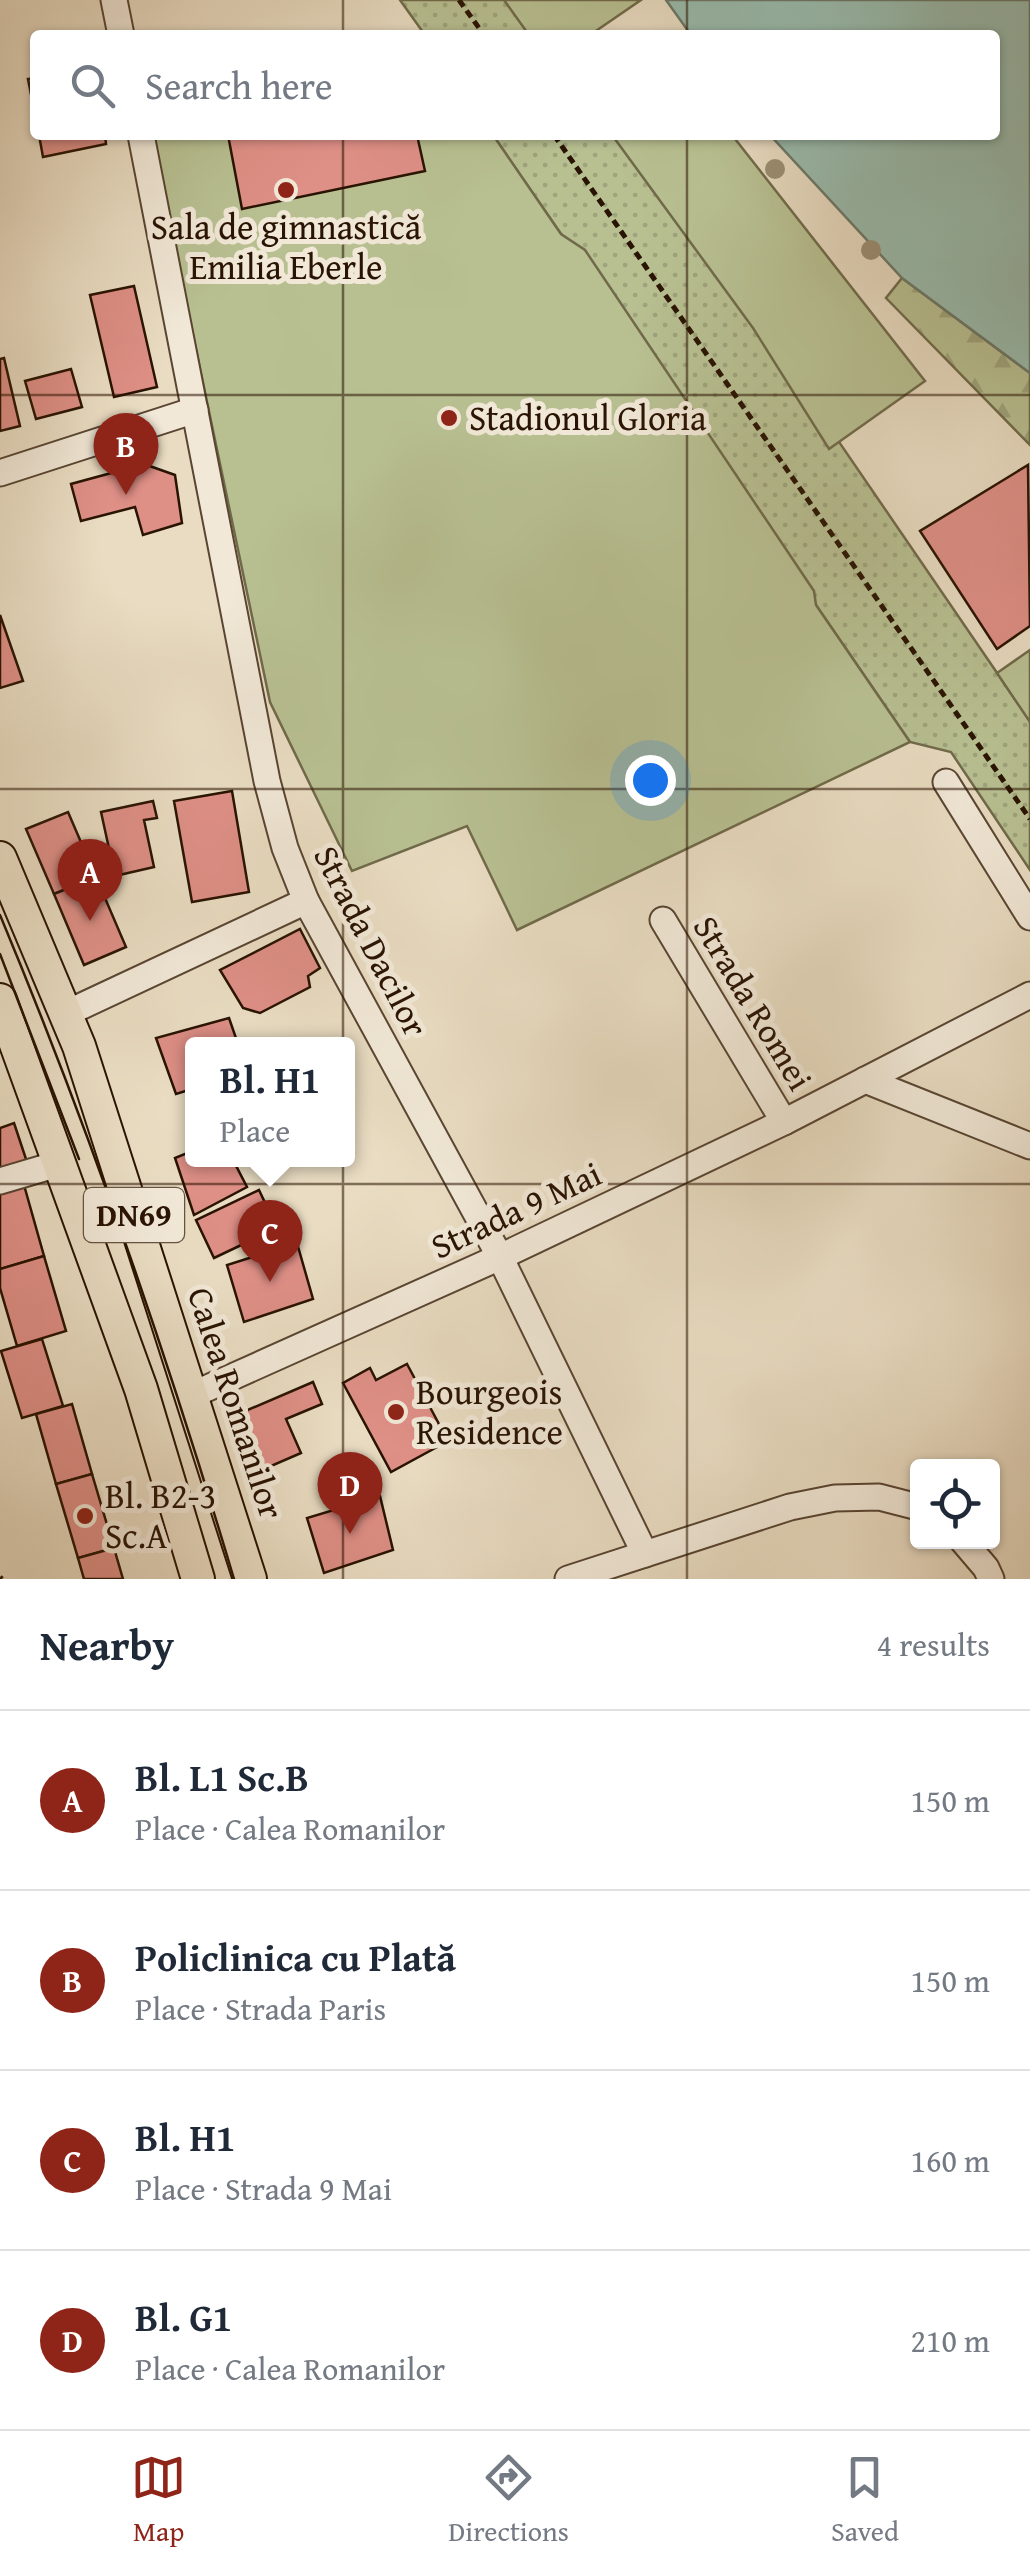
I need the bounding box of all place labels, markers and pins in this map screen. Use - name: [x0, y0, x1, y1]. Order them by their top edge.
- marker: Sala de gimnastică Emilia Eberle: [275, 179, 297, 201]
- place label: Sala de gimnastică Emilia Eberle: [151, 201, 422, 292]
- place label: Stadionul Gloria: [469, 392, 707, 443]
- marker: Stadionul Gloria: [438, 407, 460, 429]
- pin: B: [94, 412, 158, 495]
- pin: A: [58, 838, 122, 921]
- pin: C: [238, 1200, 302, 1282]
- place label: Bourgeois Residence: [416, 1366, 563, 1457]
- marker: Bourgeois Residence: [385, 1401, 407, 1423]
- pin: D: [318, 1452, 382, 1534]
- place label: Bl. B2-3 Sc.A: [105, 1470, 216, 1561]
- marker: Bl. B2-3 Sc.A: [74, 1505, 96, 1527]

